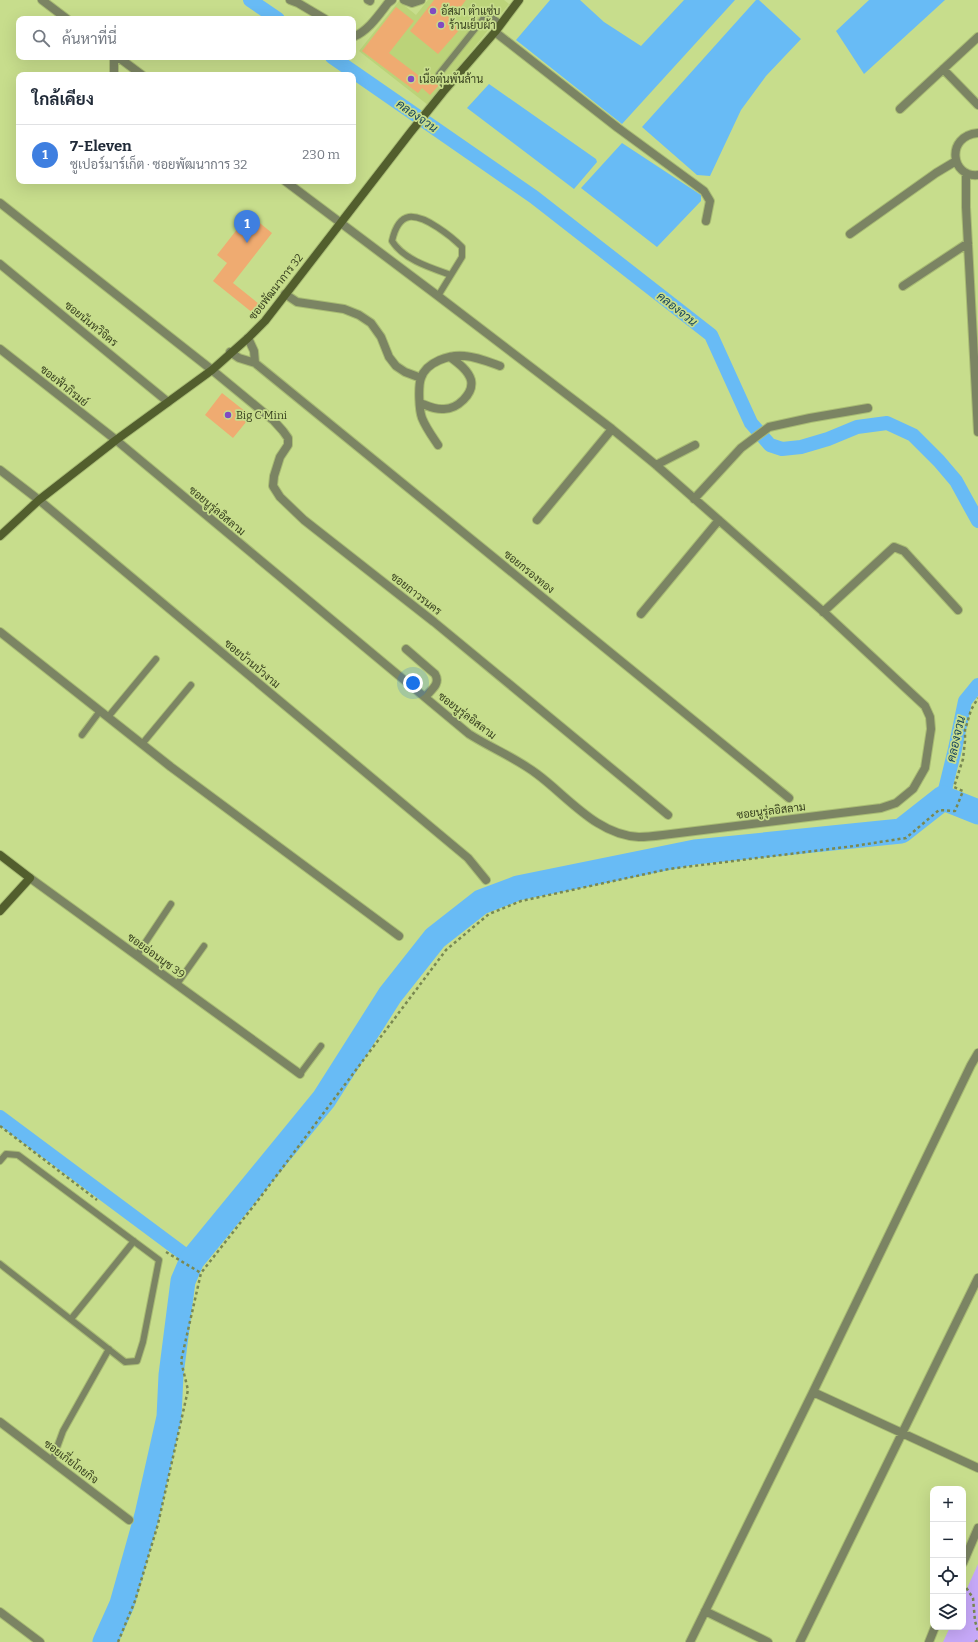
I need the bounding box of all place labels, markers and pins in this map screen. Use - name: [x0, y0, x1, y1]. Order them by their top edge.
- place label: อัสมา ตำแซ่บ: [441, 4, 500, 18]
- marker: อัสมา ตำแซ่บ: [428, 6, 438, 16]
- place label: ร้านเย็บผ้า: [449, 16, 496, 32]
- marker: ร้านเย็บผ้า: [436, 20, 446, 30]
- place label: เนื้อตุ๋นพันล้าน: [419, 68, 483, 88]
- marker: เนื้อตุ๋นพันล้าน: [406, 74, 416, 84]
- pin: 1: [234, 210, 260, 243]
- place label: Big C Mini: [236, 409, 288, 422]
- marker: Big C Mini: [223, 410, 233, 420]

